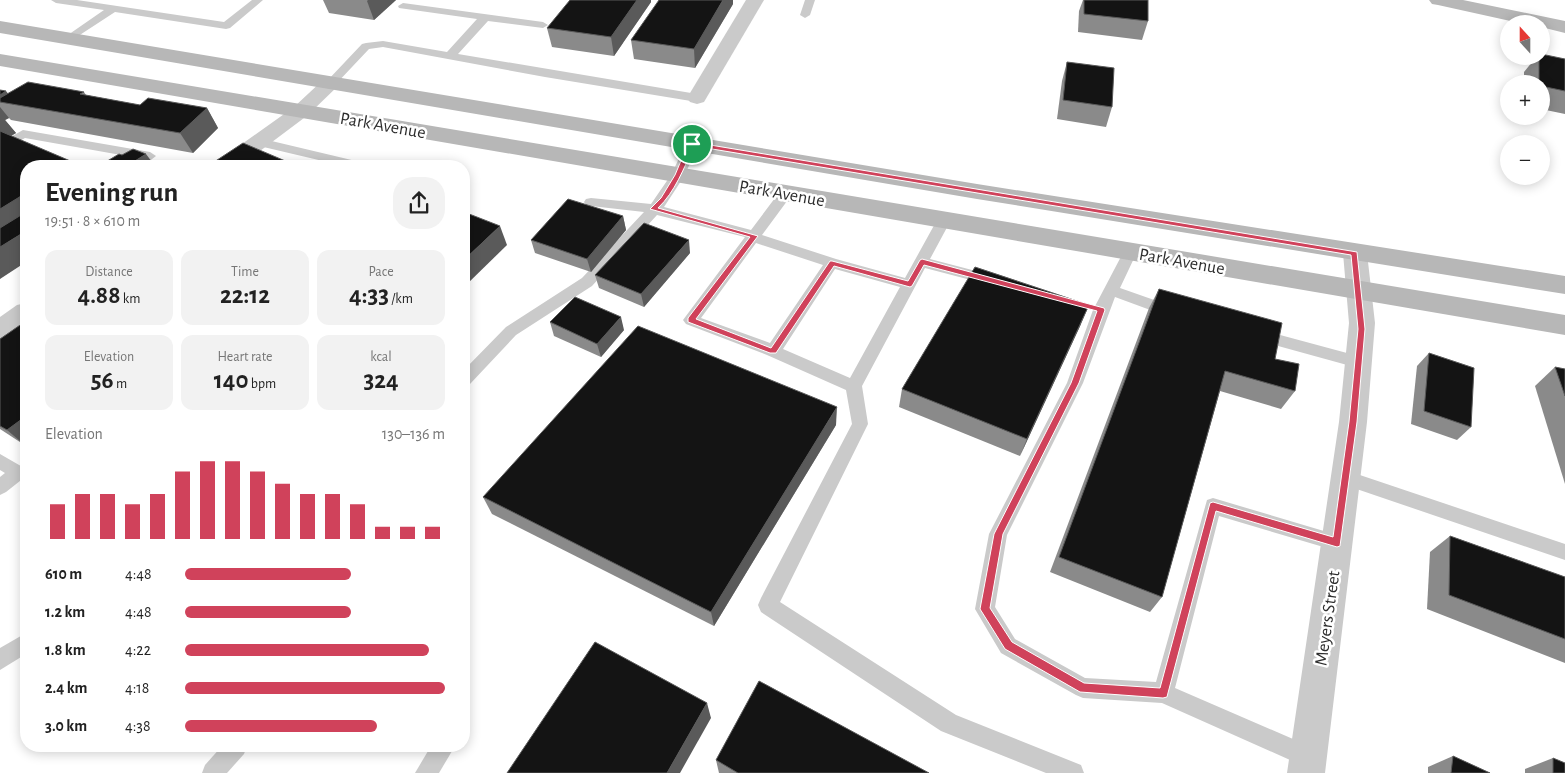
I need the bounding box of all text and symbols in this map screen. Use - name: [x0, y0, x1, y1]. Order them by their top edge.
- north arrow: [1500, 15, 1550, 65]
- map controls: [1500, 15, 1550, 185]
- button: +: [1500, 75, 1550, 125]
- street label: Park Avenue: [339, 110, 427, 142]
- pin: [671, 123, 713, 165]
- icon: arrive: [678, 130, 706, 158]
- button: −: [1500, 135, 1550, 185]
- button: share: [393, 177, 445, 229]
- street label: Park Avenue: [738, 178, 826, 210]
- text: Evening run: [45, 179, 178, 207]
- text: 19:51 · 8 × 610 m: [45, 213, 140, 229]
- street label: Park Avenue: [1138, 246, 1226, 278]
- text: Distance: [85, 265, 133, 279]
- text: Time: [231, 265, 259, 279]
- text: Pace: [368, 265, 394, 279]
- text: 4.88: [78, 283, 121, 308]
- text: 22:12: [220, 283, 270, 308]
- text: 4:33: [349, 283, 389, 308]
- text: km: [121, 292, 140, 306]
- text: /km: [389, 292, 413, 306]
- text: Elevation: [84, 350, 134, 364]
- text: Heart rate: [218, 350, 272, 364]
- text: kcal: [370, 350, 392, 364]
- text: 56: [91, 368, 114, 393]
- text: 140: [214, 368, 248, 393]
- text: 324: [363, 368, 399, 393]
- text: m: [114, 377, 127, 391]
- text: bpm: [248, 377, 276, 391]
- text: Elevation: [45, 426, 103, 442]
- text: 130–136 m: [382, 426, 445, 442]
- text: 610 m: [45, 566, 82, 582]
- text: 4:48: [125, 566, 152, 582]
- street label: Meyers Street: [1312, 569, 1344, 667]
- text: 1.2 km: [45, 604, 85, 620]
- text: 4:48: [125, 604, 152, 620]
- text: 1.8 km: [45, 642, 86, 658]
- text: 4:22: [125, 642, 151, 658]
- text: 2.4 km: [45, 680, 88, 696]
- text: 4:18: [125, 680, 149, 696]
- text: 3.0 km: [45, 718, 87, 734]
- text: 4:38: [125, 718, 151, 734]

